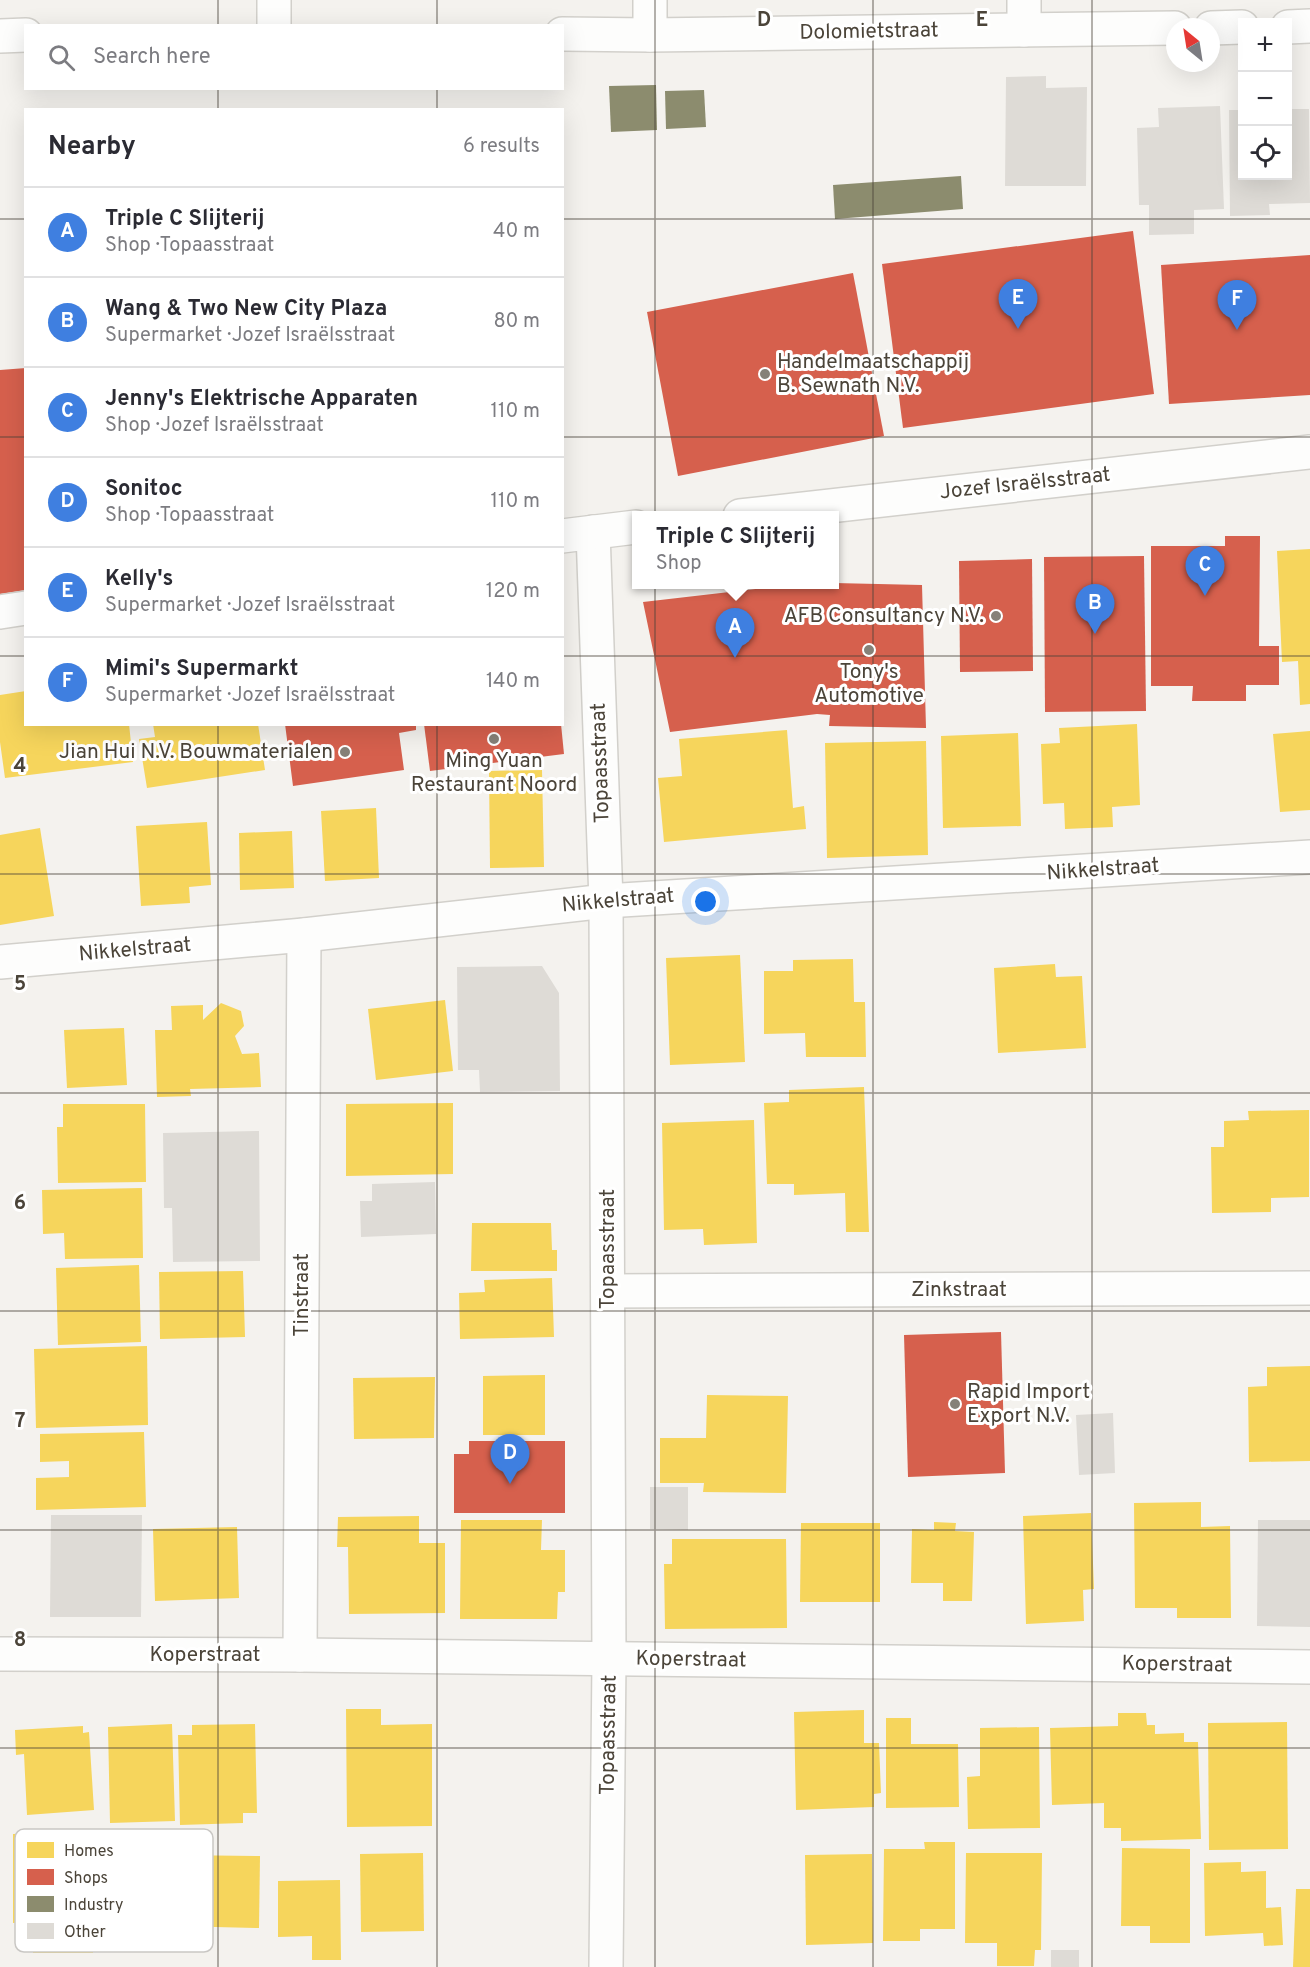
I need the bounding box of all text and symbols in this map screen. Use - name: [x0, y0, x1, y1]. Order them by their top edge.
- text: D: [757, 8, 771, 34]
- text: E: [976, 8, 988, 34]
- street label: Dolomietstraat: [799, 17, 939, 47]
- north arrow: [1166, 18, 1220, 72]
- map controls: [1238, 18, 1292, 180]
- button: +: [1238, 18, 1292, 72]
- search box: [24, 24, 564, 90]
- icon: search: [45, 41, 78, 74]
- text: Search here: [93, 44, 211, 71]
- button: −: [1238, 72, 1292, 126]
- button: locate: [1238, 126, 1292, 180]
- text: Nearby: [48, 131, 136, 164]
- text: 6 results: [463, 134, 540, 160]
- text: Triple C Slijterij: [105, 206, 265, 233]
- text: A: [60, 219, 75, 245]
- text: 40 m: [493, 219, 540, 245]
- text: Shop · Topaasstraat: [105, 233, 274, 259]
- pin: E: [998, 280, 1038, 329]
- pin: F: [1218, 280, 1256, 330]
- text: Wang & Two New City Plaza: [105, 296, 387, 323]
- text: B: [61, 309, 74, 335]
- text: 80 m: [494, 309, 540, 335]
- text: Supermarket · Jozef Israëlsstraat: [105, 323, 395, 349]
- place label: Handelmaatschappij B. Sewnath N.V.: [777, 349, 969, 400]
- marker: Handelmaatschappij B. Sewnath N.V.: [758, 367, 772, 381]
- text: Jenny's Elektrische Apparaten: [105, 386, 418, 413]
- text: C: [61, 399, 74, 425]
- text: 110 m: [491, 399, 540, 425]
- text: Shop · Jozef Israëlsstraat: [105, 413, 324, 439]
- street label: Jozef Israëlsstraat: [938, 462, 1112, 506]
- text: Sonitoc: [105, 476, 183, 503]
- text: D: [60, 489, 75, 515]
- text: 110 m: [491, 489, 540, 515]
- text: Shop · Topaasstraat: [105, 503, 274, 529]
- popup: [632, 511, 839, 589]
- text: Triple C Slijterij: [656, 524, 815, 551]
- pin: C: [1186, 546, 1224, 596]
- text: Shop: [656, 551, 702, 577]
- text: Kelly's: [105, 566, 173, 593]
- text: E: [61, 579, 74, 605]
- text: 120 m: [486, 579, 540, 605]
- pin: B: [1076, 584, 1114, 634]
- text: Supermarket · Jozef Israëlsstraat: [105, 593, 395, 619]
- place label: AFB Consultancy N.V.: [784, 603, 984, 630]
- pin: A: [716, 608, 754, 658]
- marker: AFB Consultancy N.V.: [989, 609, 1003, 623]
- marker: Tony's Automotive: [862, 643, 876, 657]
- text: Mimi's Supermarkt: [105, 656, 298, 683]
- place label: Tony's Automotive: [814, 659, 924, 710]
- text: F: [62, 669, 73, 695]
- text: 140 m: [486, 669, 540, 695]
- text: Supermarket · Jozef Israëlsstraat: [105, 683, 395, 709]
- street label: Topaasstraat: [585, 702, 617, 824]
- marker: Ming Yuan Restaurant Noord: [487, 732, 501, 746]
- place label: Jian Hui N.V. Bouwmaterialen: [59, 739, 333, 766]
- marker: Jian Hui N.V. Bouwmaterialen: [338, 745, 352, 759]
- place label: Ming Yuan Restaurant Noord: [411, 748, 577, 799]
- text: 4: [14, 754, 26, 780]
- street label: Nikkelstraat: [1046, 853, 1160, 887]
- street label: Nikkelstraat: [561, 883, 675, 919]
- your location: [691, 887, 720, 916]
- street label: Nikkelstraat: [78, 932, 192, 968]
- text: 5: [14, 972, 26, 998]
- street label: Topaasstraat: [595, 1189, 622, 1309]
- text: 6: [14, 1191, 26, 1217]
- street label: Tinstraat: [289, 1253, 316, 1337]
- street label: Zinkstraat: [911, 1277, 1007, 1304]
- place label: Rapid Import Export N.V.: [967, 1379, 1090, 1430]
- marker: Rapid Import Export N.V.: [948, 1397, 962, 1411]
- text: 7: [15, 1409, 25, 1435]
- pin: D: [490, 1434, 530, 1484]
- text: 8: [14, 1628, 26, 1654]
- street label: Koperstraat: [150, 1642, 260, 1669]
- street label: Koperstraat: [635, 1646, 747, 1674]
- street label: Koperstraat: [1121, 1651, 1233, 1679]
- street label: Topaasstraat: [594, 1675, 624, 1795]
- legend: [15, 1829, 213, 1952]
- text: Homes: [64, 1842, 114, 1862]
- text: Shops: [64, 1869, 108, 1889]
- text: Industry: [64, 1896, 123, 1916]
- text: Other: [64, 1923, 106, 1943]

